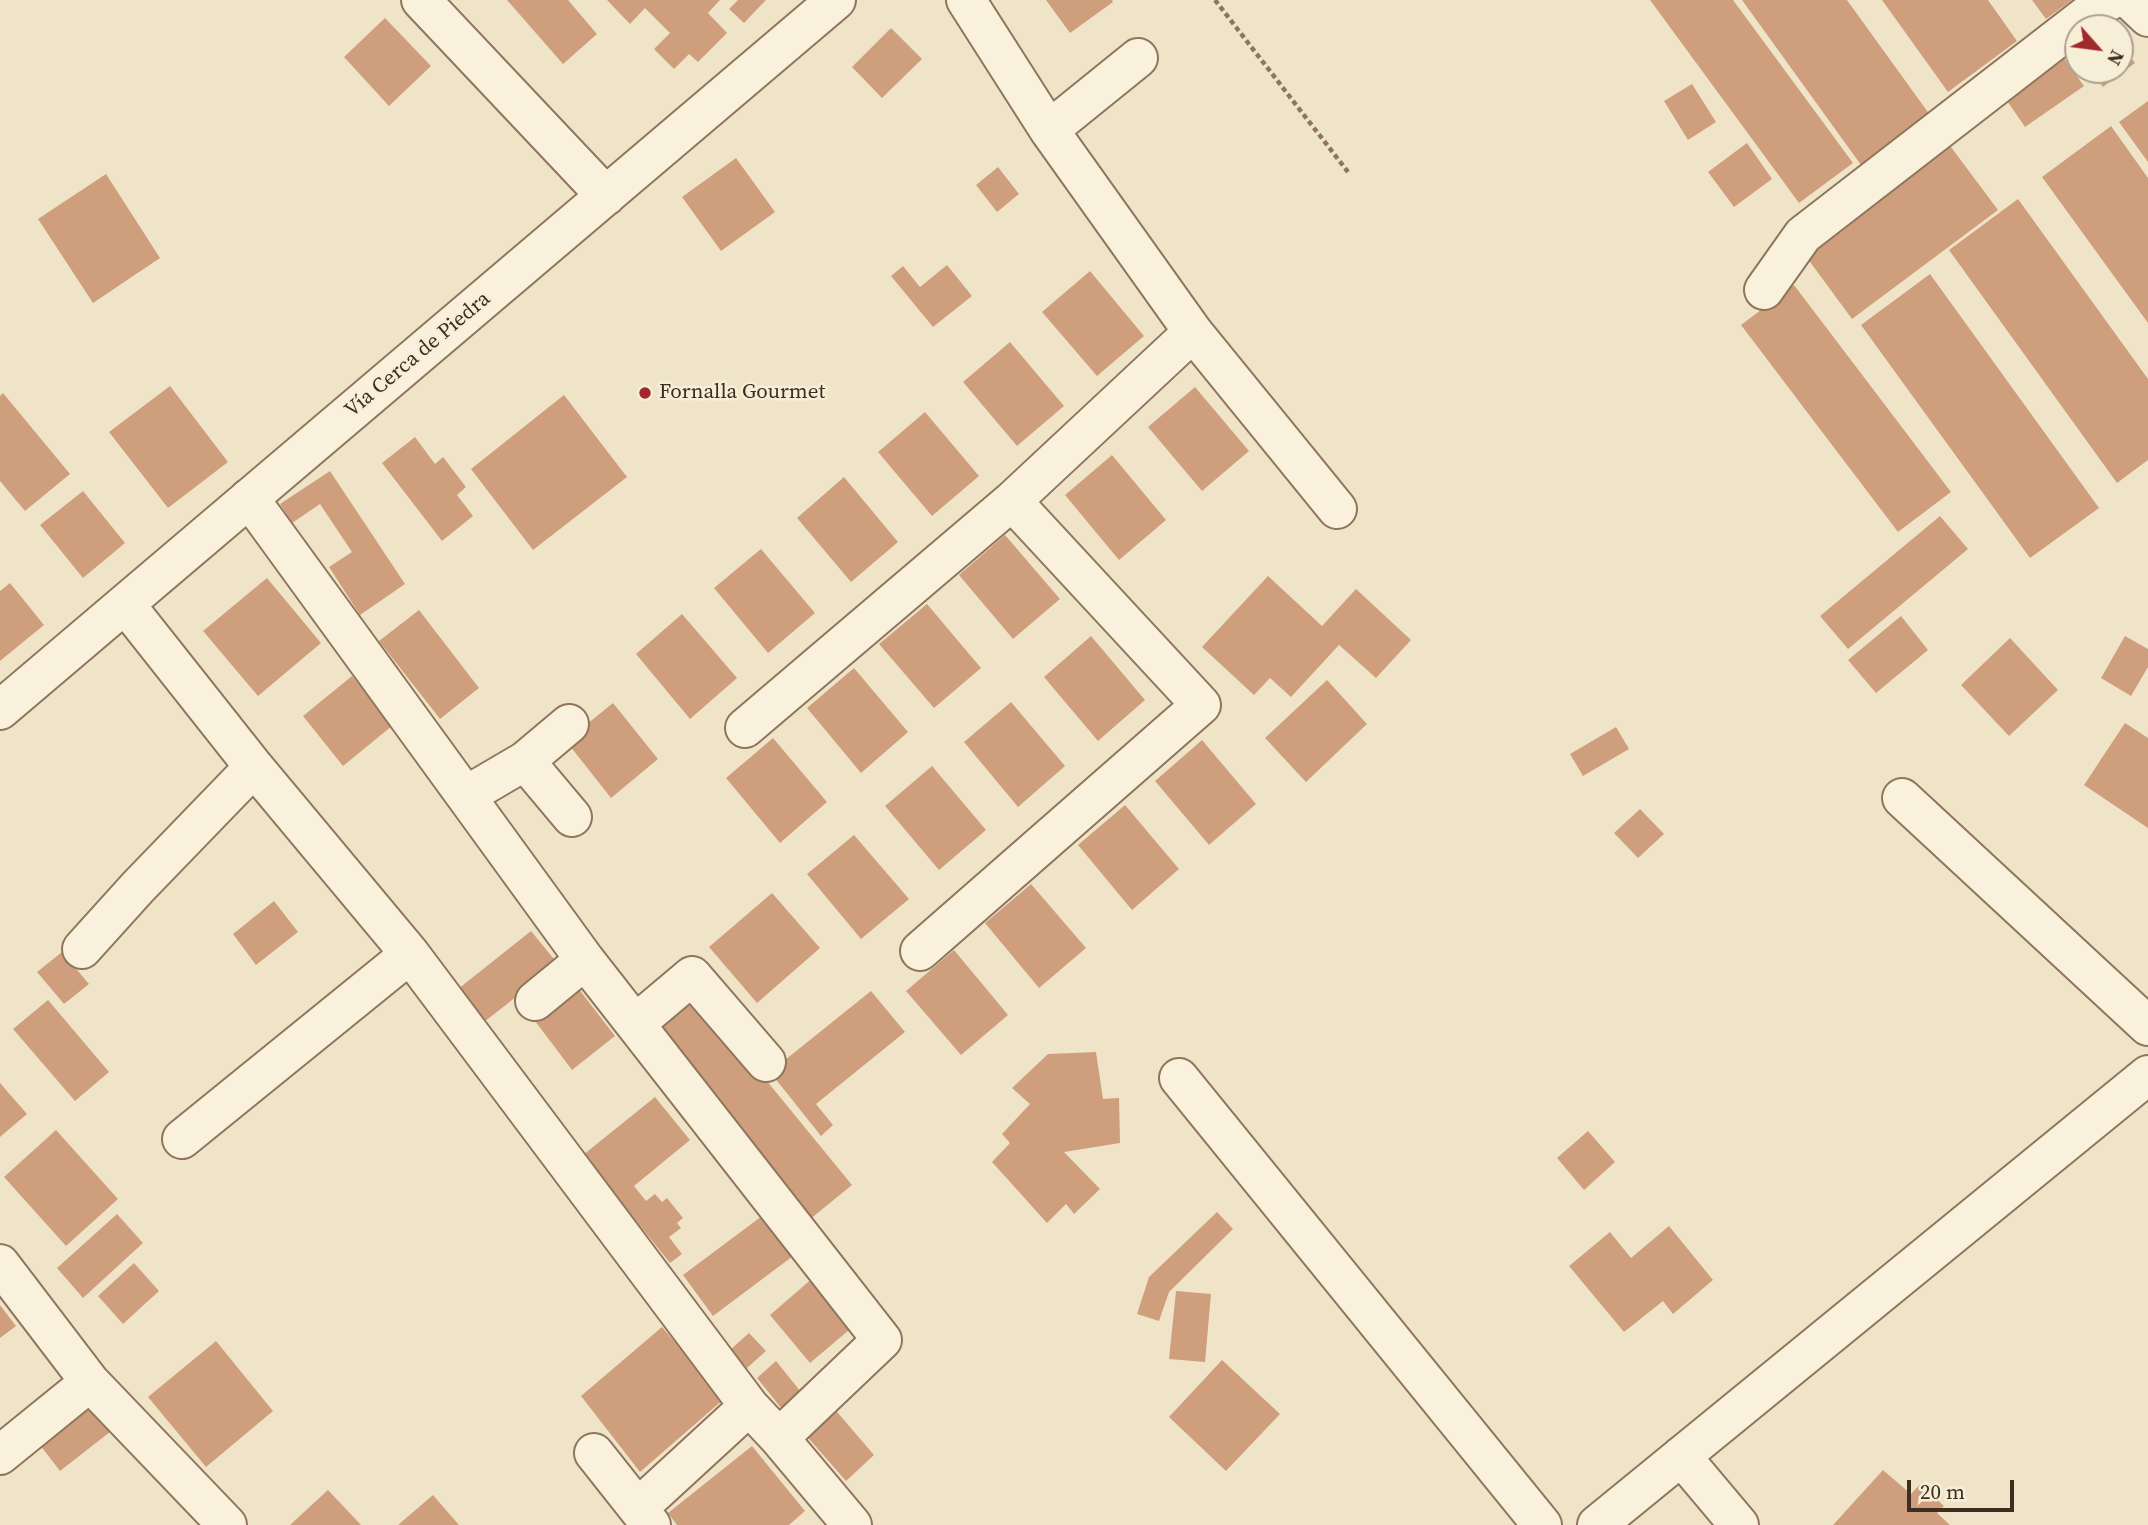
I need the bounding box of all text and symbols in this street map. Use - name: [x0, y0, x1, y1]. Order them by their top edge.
- north arrow: [2064, 14, 2134, 84]
- text: N: [2101, 46, 2131, 70]
- street label: Vía Cerca de Piedra: [340, 287, 496, 423]
- place label: Fornalla Gourmet: [659, 380, 825, 406]
- marker: Fornalla Gourmet: [637, 385, 653, 401]
- scale bar: [1910, 1466, 2017, 1510]
- text: 20 m: [1920, 1477, 1965, 1506]

